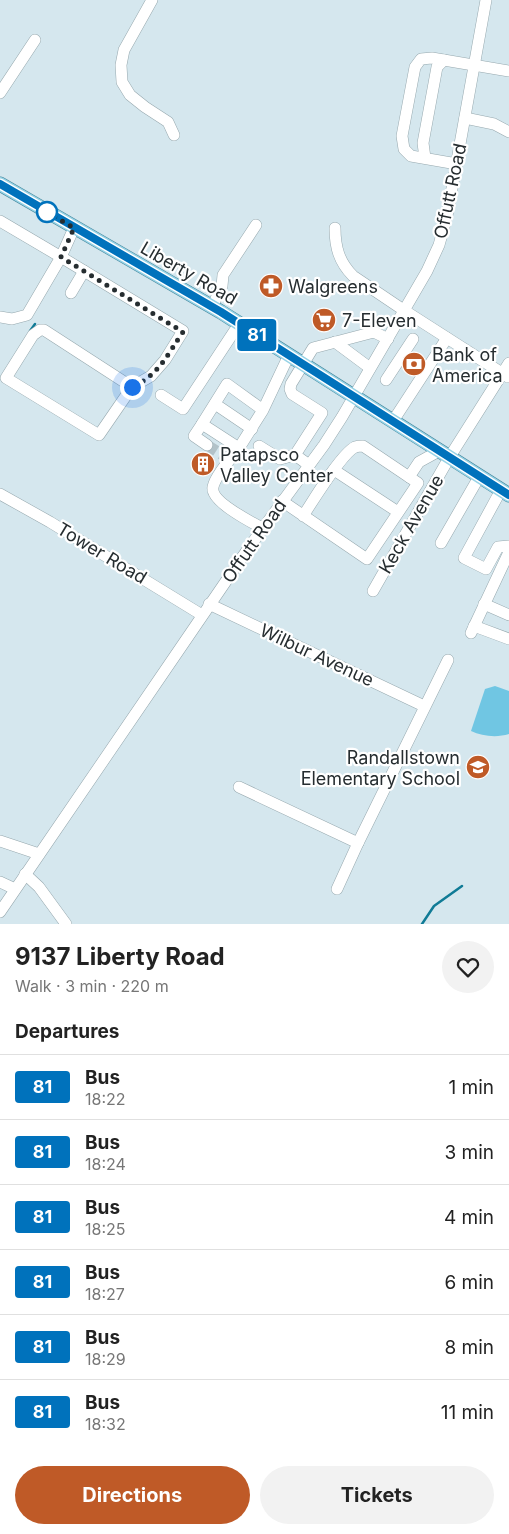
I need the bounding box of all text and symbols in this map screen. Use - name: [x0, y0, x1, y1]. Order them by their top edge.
- street label: Offutt Road: [430, 141, 470, 241]
- unlabelled marker: [36, 201, 58, 223]
- street label: Liberty Road: [137, 237, 241, 309]
- pharmacy icon: Walgreens: [258, 273, 284, 299]
- place label: Walgreens: [288, 276, 378, 297]
- supermarket icon: 7-Eleven: [311, 307, 337, 333]
- place label: 7-Eleven: [342, 310, 417, 331]
- line badge: 81: [234, 319, 280, 351]
- text: 81: [247, 324, 267, 345]
- place label: Bank of America: [432, 344, 503, 386]
- bank icon: Bank of America: [401, 351, 427, 377]
- your location: [120, 375, 145, 400]
- place label: Patapsco Valley Center: [220, 444, 333, 486]
- building icon: Patapsco Valley Center: [190, 451, 216, 477]
- street label: Keck Avenue: [374, 471, 448, 577]
- street label: Offutt Road: [218, 495, 290, 587]
- street label: Tower Road: [53, 518, 151, 588]
- street label: Wilbur Avenue: [257, 619, 377, 691]
- place label: Randallstown Elementary School: [301, 747, 460, 789]
- school or university icon: Randallstown Elementary School: [465, 754, 491, 780]
- button: heart: [442, 941, 494, 993]
- text: 9137 Liberty Road: [15, 942, 225, 971]
- text: Walk · 3 min · 220 m: [15, 976, 169, 996]
- text: Departures: [15, 1020, 119, 1043]
- text: Bus: [85, 1066, 120, 1089]
- text: 81: [33, 1076, 52, 1097]
- text: 1 min: [448, 1076, 494, 1099]
- text: 18:22: [85, 1089, 126, 1109]
- text: Bus: [85, 1131, 120, 1154]
- text: 81: [33, 1141, 52, 1162]
- text: 3 min: [444, 1141, 494, 1164]
- text: 18:24: [85, 1154, 126, 1174]
- text: Bus: [85, 1196, 120, 1219]
- text: 81: [33, 1206, 52, 1227]
- text: 4 min: [444, 1206, 494, 1229]
- text: 18:25: [85, 1219, 126, 1239]
- text: Bus: [85, 1261, 120, 1284]
- text: 81: [33, 1271, 52, 1292]
- text: 6 min: [444, 1271, 494, 1294]
- text: 18:27: [85, 1284, 125, 1304]
- text: Bus: [85, 1326, 120, 1349]
- text: 81: [33, 1336, 52, 1357]
- text: 8 min: [444, 1336, 494, 1359]
- text: 18:29: [85, 1349, 126, 1369]
- text: Bus: [85, 1391, 120, 1414]
- text: 81: [33, 1401, 52, 1422]
- text: 11 min: [441, 1401, 494, 1424]
- text: 18:32: [85, 1414, 126, 1434]
- button: Directions: [15, 1466, 250, 1524]
- button: Tickets: [260, 1466, 494, 1524]

